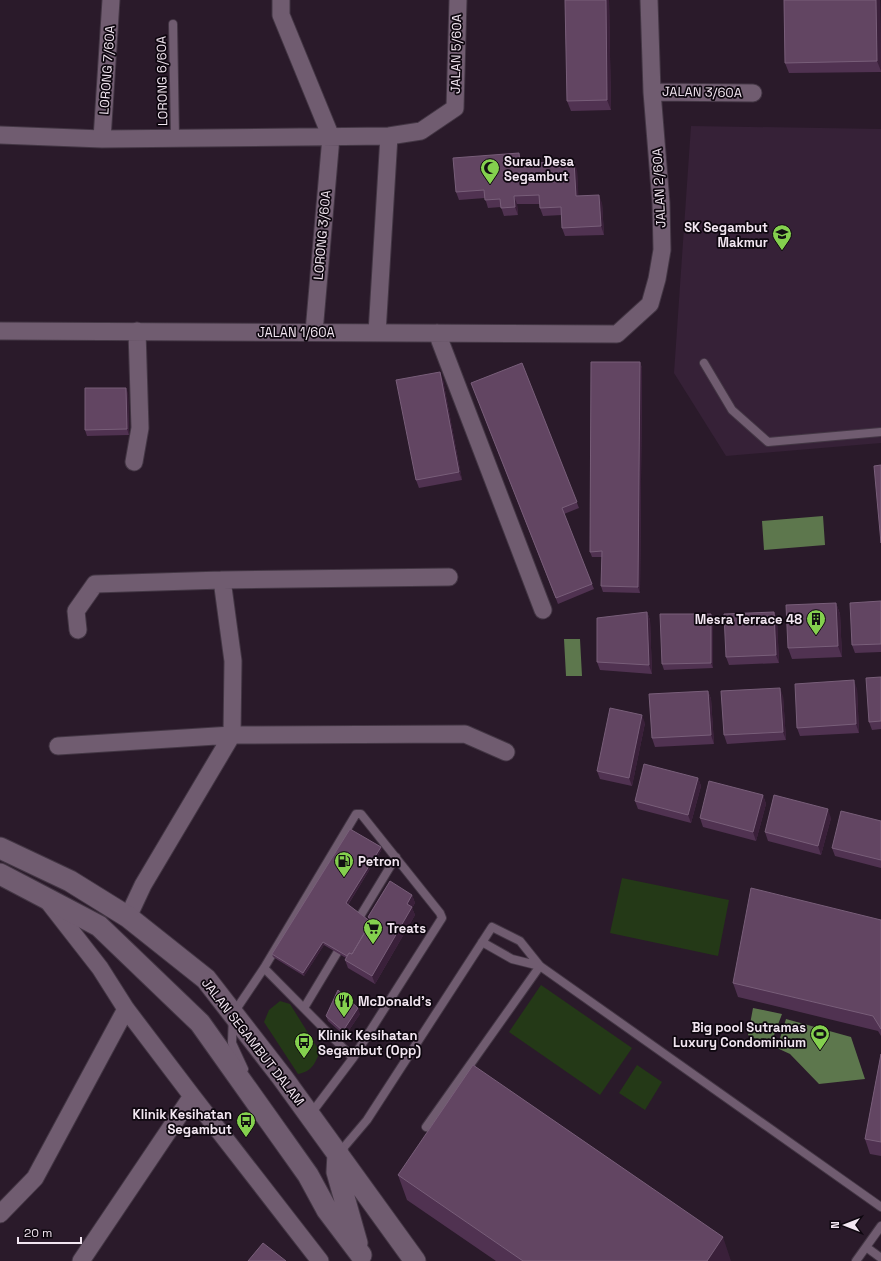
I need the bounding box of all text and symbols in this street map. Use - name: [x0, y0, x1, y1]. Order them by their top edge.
- street label: JALAN 5/60A: [447, 14, 465, 94]
- street label: LORONG 7/60A: [95, 25, 119, 115]
- street label: LORONG 6/60A: [153, 36, 171, 126]
- street label: JALAN 3/60A: [662, 83, 742, 101]
- street label: JALAN 2/60A: [648, 148, 670, 228]
- place label: Surau Desa Segambut: [504, 153, 574, 185]
- mosque icon: Surau Desa Segambut: [479, 157, 501, 185]
- street label: LORONG 3/60A: [310, 189, 334, 281]
- place label: SK Segambut Makmur: [684, 219, 768, 251]
- school or university icon: SK Segambut Makmur: [771, 223, 793, 251]
- street label: JALAN 1/60A: [257, 324, 335, 341]
- building icon: Mesra Terrace 48: [805, 608, 827, 636]
- place label: Mesra Terrace 48: [695, 611, 802, 628]
- fuel station icon: Petron: [333, 850, 355, 878]
- place label: Petron: [358, 853, 400, 870]
- supermarket icon: Treats: [362, 917, 384, 945]
- place label: Treats: [387, 920, 426, 937]
- street label: JALAN SEGAMBUT DALAM: [198, 975, 308, 1109]
- restaurant icon: McDonald's: [333, 990, 355, 1018]
- place label: McDonald's: [358, 993, 432, 1010]
- place label: Big pool Sutramas Luxury Condominium: [673, 1019, 806, 1051]
- sports icon: Big pool Sutramas Luxury Condominium: [809, 1023, 831, 1051]
- place label: Klinik Kesihatan Segambut (Opp): [318, 1027, 421, 1059]
- bus stop icon: Klinik Kesihatan Segambut (Opp): [293, 1031, 315, 1059]
- place label: Klinik Kesihatan Segambut: [133, 1106, 232, 1138]
- bus stop icon: Klinik Kesihatan Segambut: [235, 1110, 257, 1138]
- north arrow: [825, 1205, 865, 1245]
- scale bar: [18, 1219, 81, 1245]
- text: N: [828, 1221, 842, 1229]
- text: 20 m: [24, 1225, 52, 1241]

